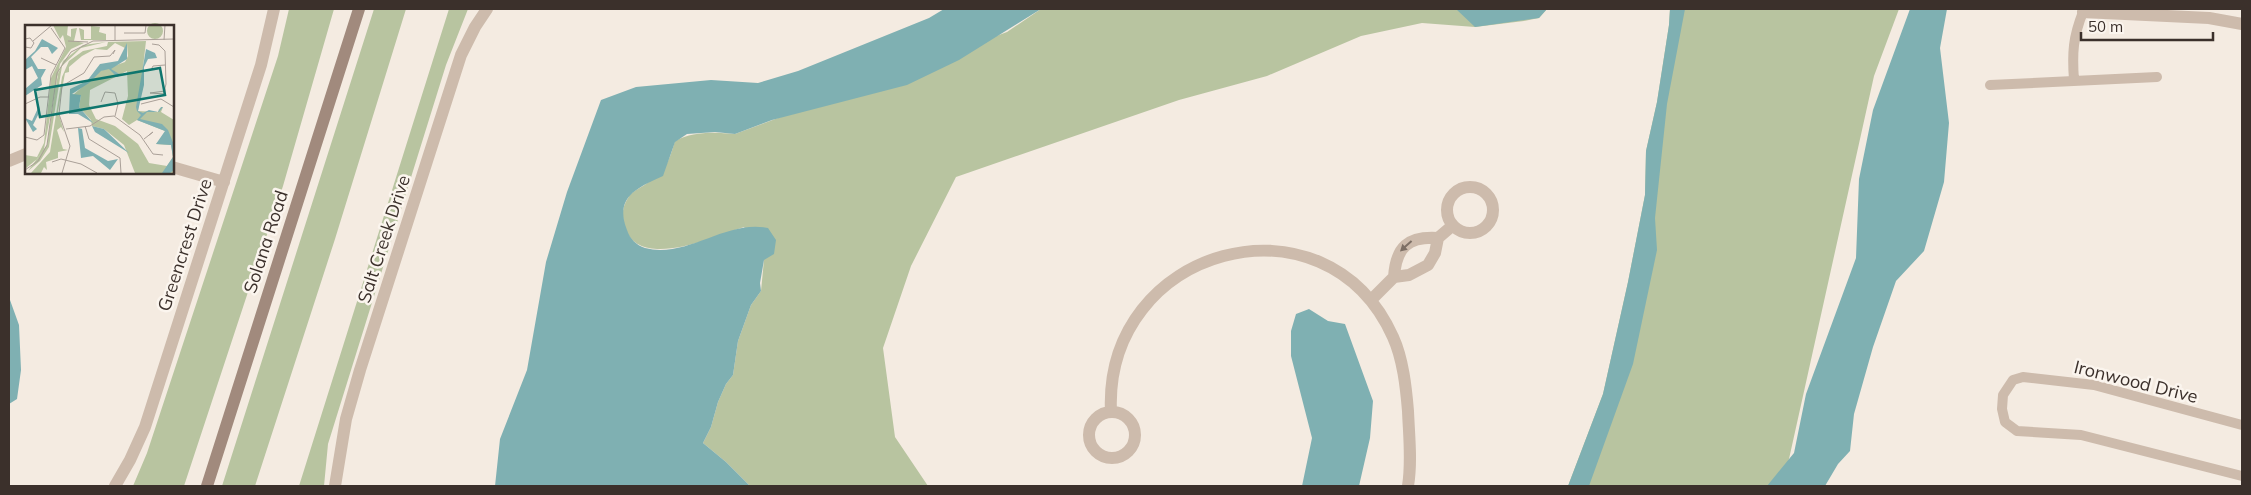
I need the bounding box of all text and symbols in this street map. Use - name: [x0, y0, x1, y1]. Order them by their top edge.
- scale bar: [2081, 10, 2214, 42]
- text: 50 m: [2088, 17, 2123, 36]
- inset map: [25, 25, 174, 174]
- street label: Salt Creek Drive: [352, 172, 415, 306]
- street label: Greencrest Drive: [152, 176, 217, 314]
- street label: Solana Road: [238, 188, 293, 296]
- one-way arrow: [1401, 240, 1413, 252]
- street label: Ironwood Drive: [2072, 355, 2200, 408]

